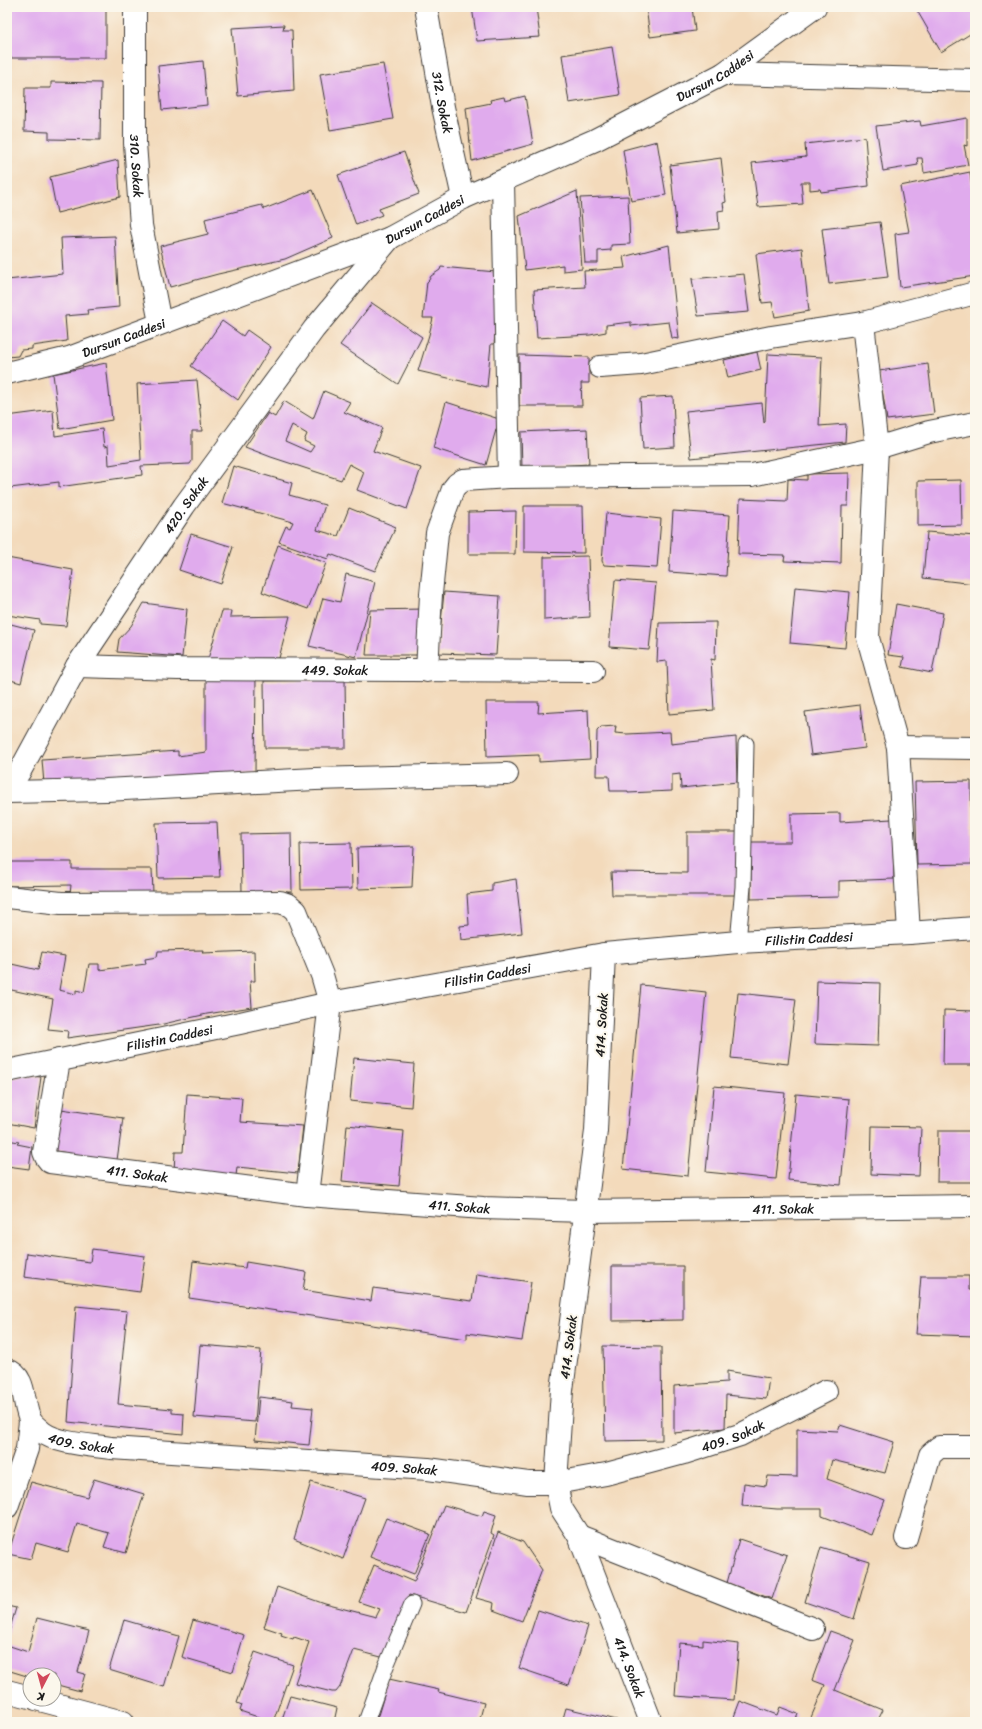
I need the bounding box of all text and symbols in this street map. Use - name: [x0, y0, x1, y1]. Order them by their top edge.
- street label: Dursun Caddesi: [672, 44, 759, 108]
- street label: 312. Sokak: [425, 70, 460, 136]
- street label: 310. Sokak: [123, 134, 150, 199]
- street label: Dursun Caddesi: [382, 188, 469, 251]
- street label: Dursun Caddesi: [79, 312, 169, 364]
- street label: 420. Sokak: [158, 471, 215, 539]
- street label: 449. Sokak: [302, 659, 368, 682]
- street label: Filistin Caddesi: [764, 925, 854, 953]
- street label: Filistin Caddesi: [442, 956, 533, 994]
- street label: 414. Sokak: [588, 992, 615, 1058]
- street label: Filistin Caddesi: [124, 1018, 215, 1058]
- street label: 411. Sokak: [105, 1158, 169, 1189]
- street label: 411. Sokak: [428, 1193, 491, 1220]
- street label: 411. Sokak: [752, 1197, 814, 1221]
- street label: 414. Sokak: [553, 1314, 584, 1380]
- street label: 409. Sokak: [698, 1413, 769, 1459]
- street label: 409. Sokak: [44, 1426, 116, 1460]
- street label: 409. Sokak: [370, 1454, 439, 1482]
- street label: 414. Sokak: [607, 1633, 652, 1702]
- north arrow: [22, 1667, 62, 1707]
- text: K: [35, 1687, 46, 1706]

